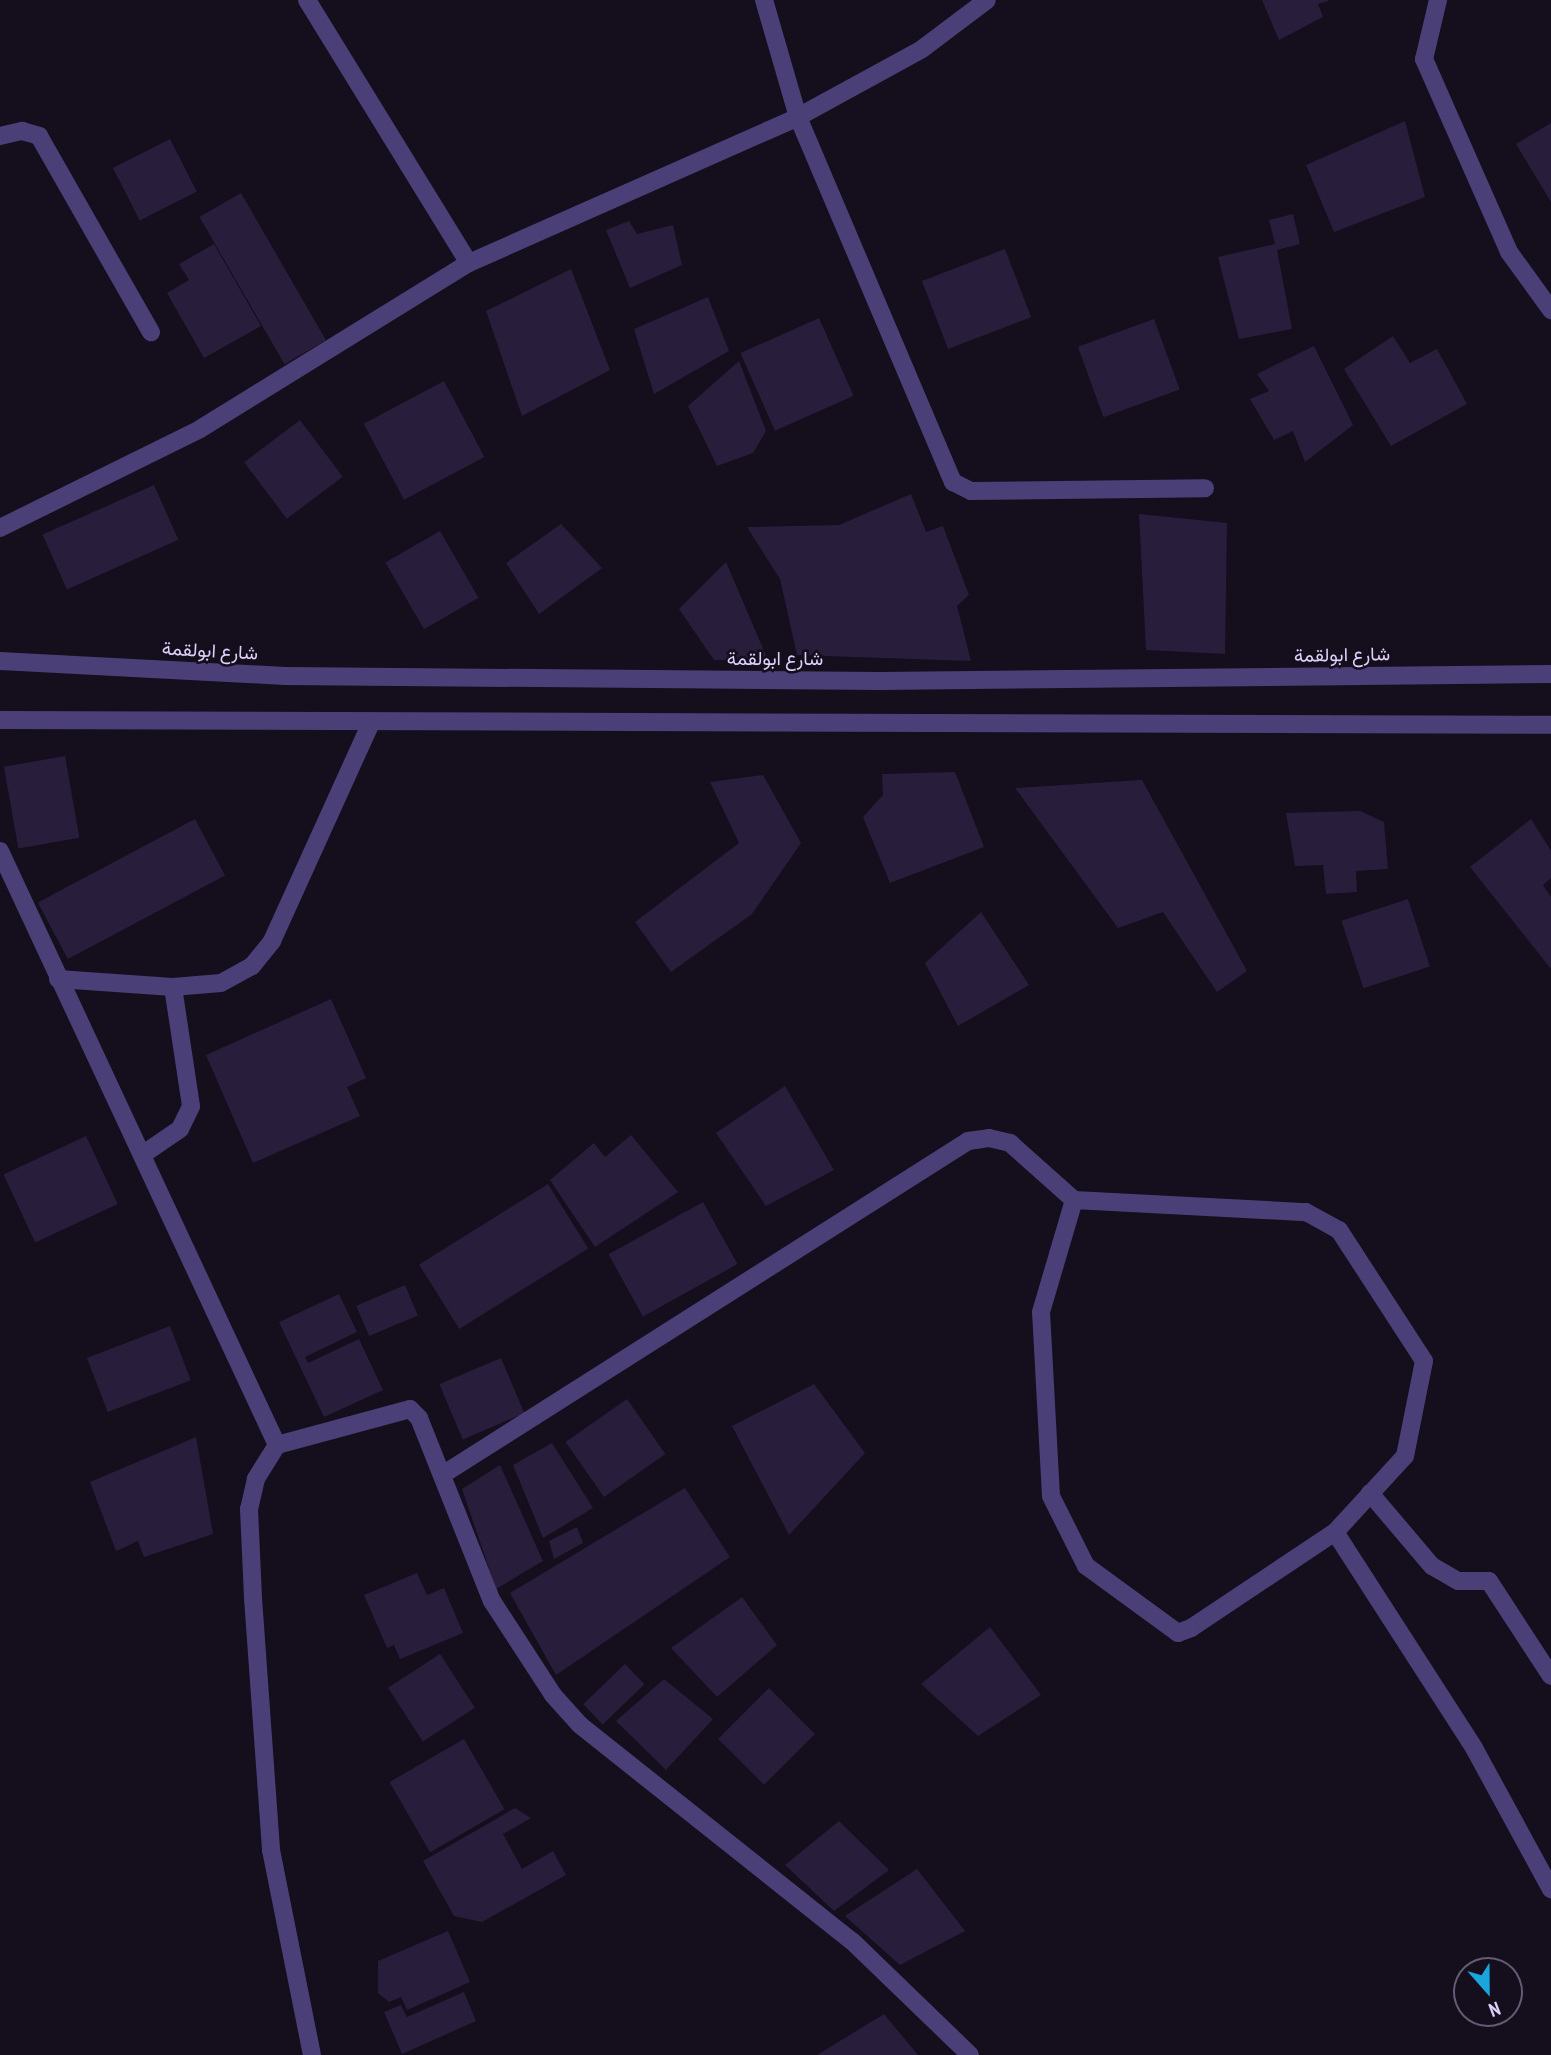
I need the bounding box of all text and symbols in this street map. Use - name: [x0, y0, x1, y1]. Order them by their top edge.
- street label: شارع ابولقمة: [161, 637, 259, 665]
- street label: شارع ابولقمة: [1294, 643, 1390, 667]
- street label: شارع ابولقمة: [727, 648, 823, 670]
- north arrow: [1453, 1957, 1523, 2027]
- text: N: [1486, 1997, 1504, 2023]

